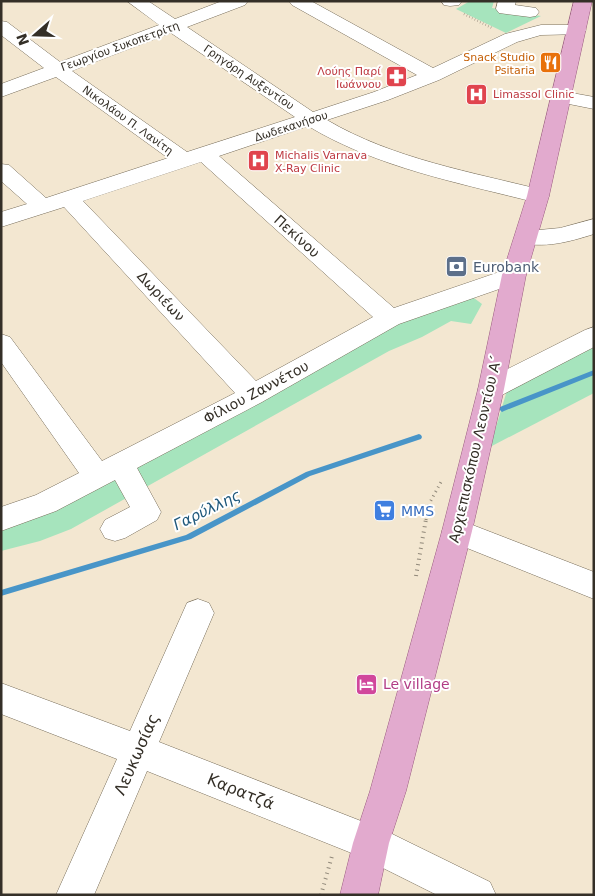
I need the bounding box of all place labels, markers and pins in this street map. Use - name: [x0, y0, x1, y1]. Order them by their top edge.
- place label: Snack Studio Psitaria: [463, 51, 535, 77]
- restaurant icon: Snack Studio Psitaria: [539, 51, 563, 75]
- place label: Λούης Παρί Ιωάννου: [317, 65, 381, 91]
- pharmacy icon: Λούης Παρί Ιωάννου: [385, 65, 409, 89]
- hospital icon: Limassol Clinic: [465, 82, 489, 106]
- place label: Limassol Clinic: [493, 88, 574, 101]
- hospital icon: Michalis Varnava X-Ray Clinic: [247, 149, 271, 173]
- place label: Michalis Varnava X-Ray Clinic: [275, 149, 367, 175]
- bank icon: Eurobank: [445, 255, 469, 279]
- place label: Eurobank: [473, 259, 540, 275]
- supermarket icon: MMS: [373, 499, 397, 523]
- place label: MMS: [401, 503, 434, 519]
- hotel icon: Le village: [355, 672, 379, 696]
- place label: Le village: [383, 676, 450, 692]

